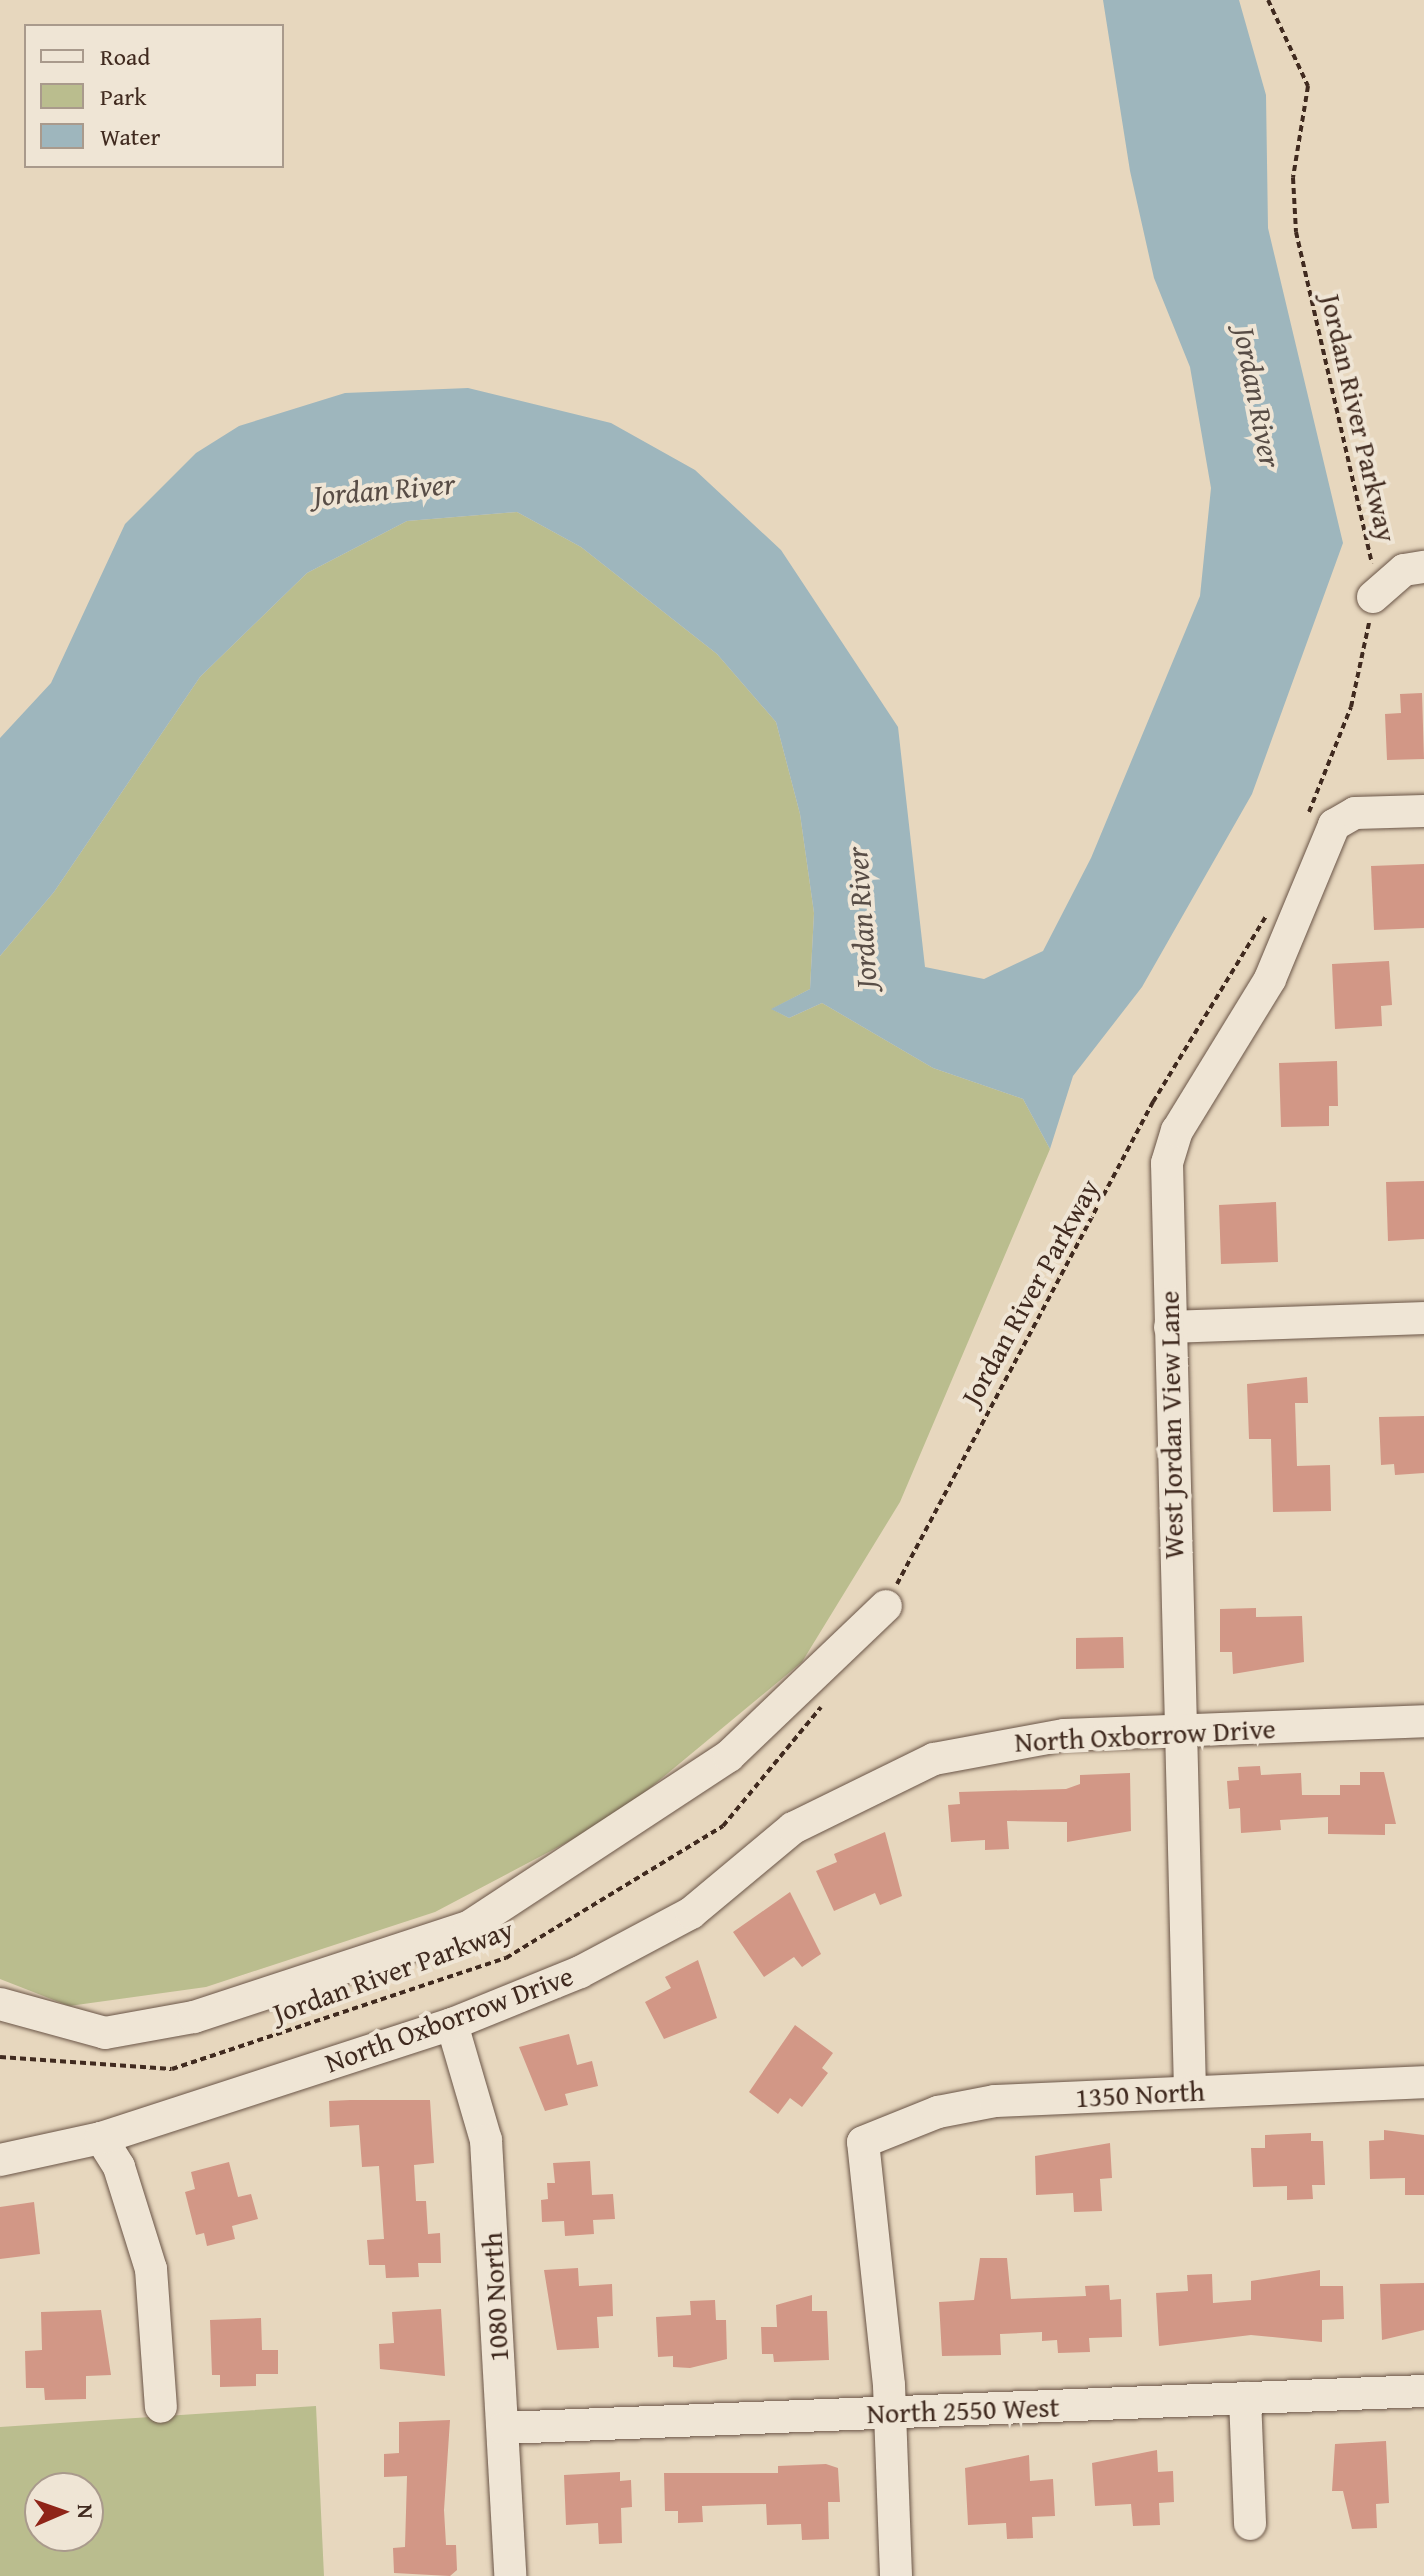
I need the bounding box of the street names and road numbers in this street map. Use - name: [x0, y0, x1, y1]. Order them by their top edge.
- street label: Jordan River Parkway: [1314, 291, 1404, 545]
- street label: Jordan River Parkway: [954, 1173, 1106, 1411]
- street label: West Jordan View Lane: [1152, 1290, 1190, 1560]
- street label: North Oxborrow Drive: [1014, 1711, 1276, 1759]
- street label: Jordan River Parkway: [268, 1912, 518, 2030]
- street label: North Oxborrow Drive: [320, 1959, 578, 2079]
- street label: 1350 North: [1074, 2074, 1206, 2114]
- street label: 1080 North: [475, 2231, 515, 2363]
- street label: North 2550 West: [866, 2390, 1060, 2430]

